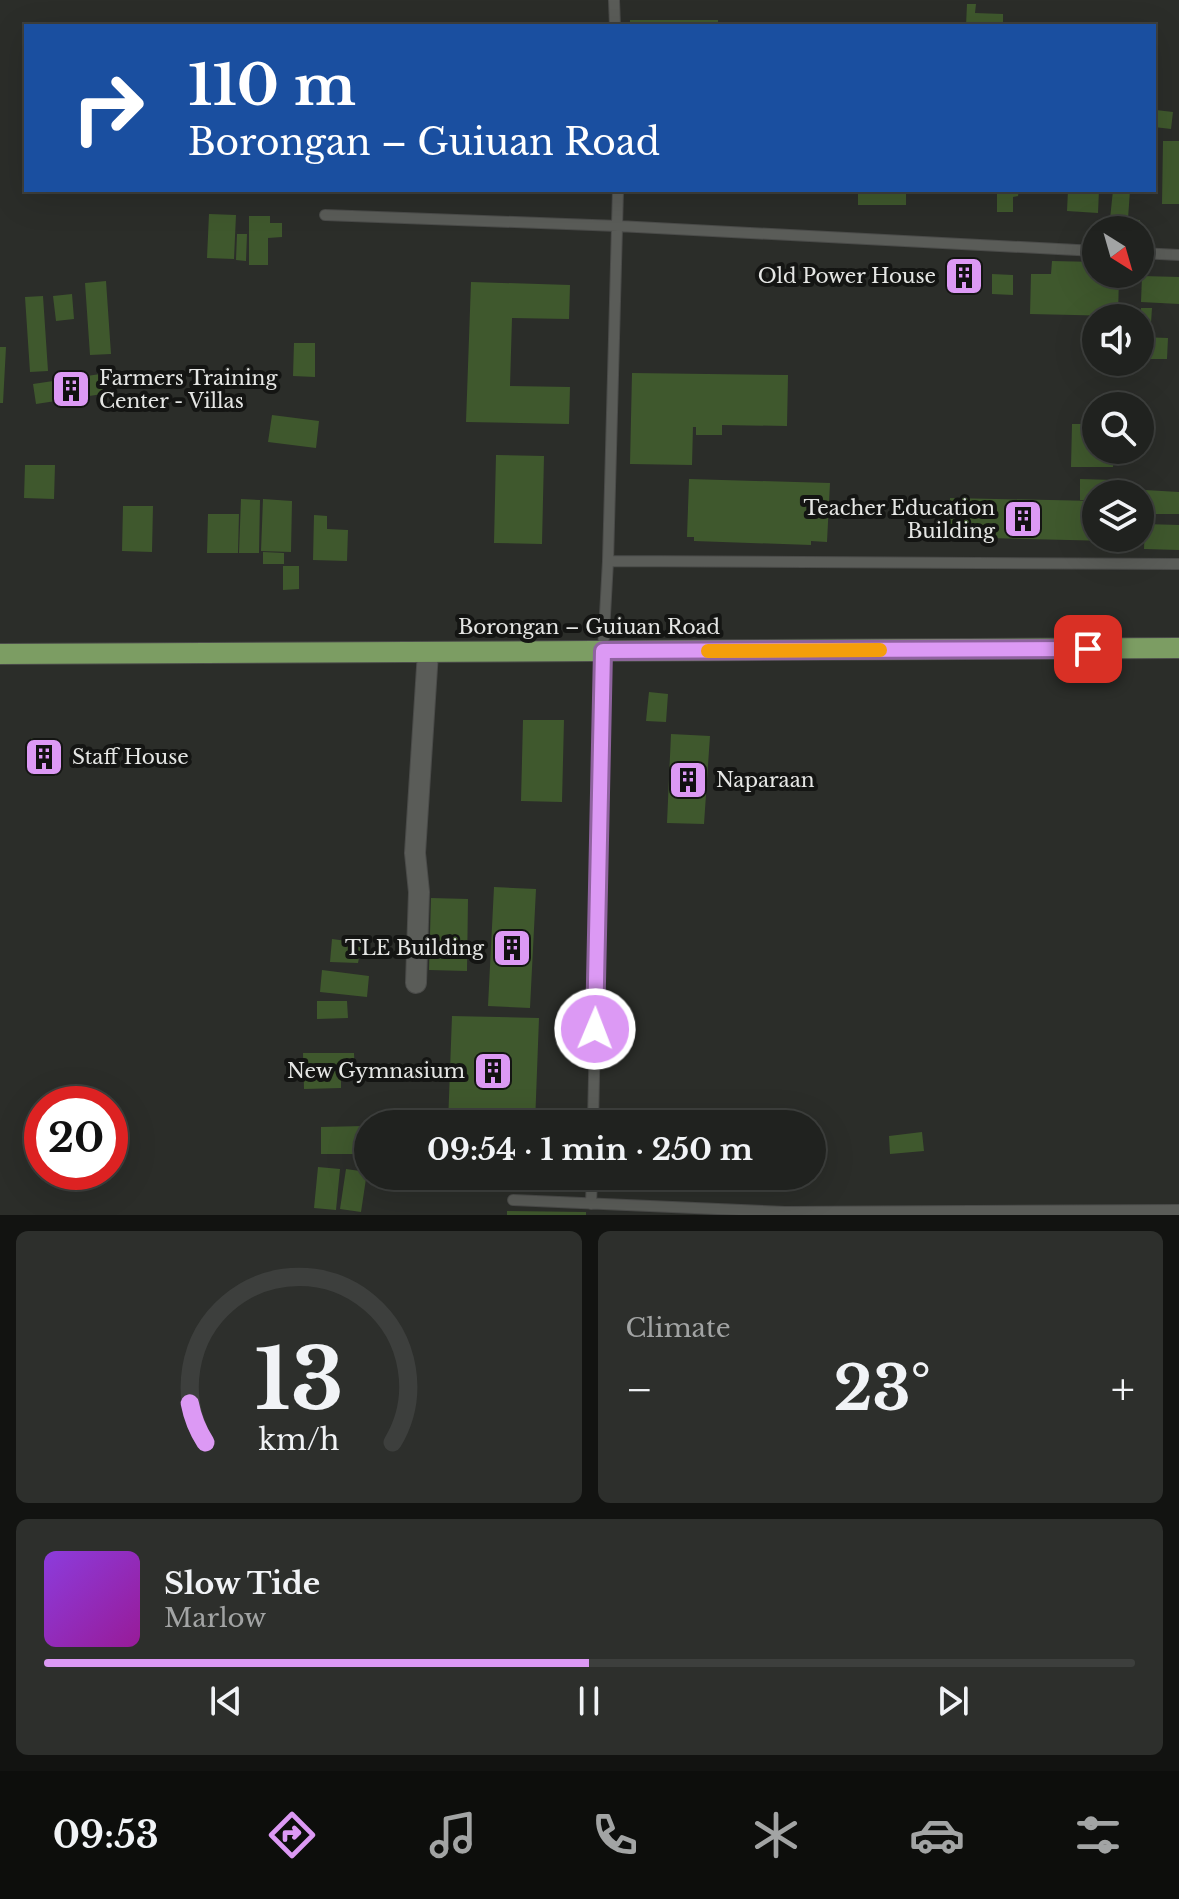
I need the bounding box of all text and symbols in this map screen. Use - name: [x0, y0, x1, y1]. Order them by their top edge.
- text: 110 m: [188, 51, 356, 120]
- icon: right: [56, 56, 160, 160]
- text: Borongan – Guiuan Road: [188, 120, 660, 165]
- north arrow: [1082, 216, 1154, 288]
- map controls: [1082, 216, 1154, 552]
- building icon: Old Power House: [943, 255, 985, 297]
- place label: Old Power House: [758, 264, 936, 288]
- button: sound: [1082, 304, 1154, 376]
- place label: Farmers Training Center - Villas: [99, 366, 278, 413]
- building icon: Farmers Training Center - Villas: [50, 368, 92, 410]
- button: search: [1082, 392, 1154, 464]
- button: layers: [1082, 480, 1154, 552]
- place label: Teacher Education Building: [803, 496, 996, 543]
- building icon: Teacher Education Building: [1002, 498, 1044, 540]
- street label: Borongan – Guiuan Road: [458, 615, 720, 639]
- pin: [1054, 615, 1122, 683]
- icon: arrive: [1066, 627, 1110, 671]
- building icon: Staff House: [23, 736, 65, 778]
- place label: Staff House: [72, 745, 189, 769]
- building icon: Naparaan: [667, 759, 709, 801]
- place label: Naparaan: [716, 768, 815, 792]
- building icon: TLE Building: [491, 927, 533, 969]
- place label: TLE Building: [345, 936, 485, 960]
- position arrow: [553, 987, 637, 1071]
- building icon: New Gymnasium: [472, 1050, 514, 1092]
- place label: New Gymnasium: [287, 1059, 466, 1083]
- speed limit sign: 20: [24, 1086, 128, 1190]
- text: 09:54 · 1 min · 250 m: [427, 1131, 753, 1168]
- text: Climate: [626, 1312, 731, 1344]
- text: 13: [254, 1328, 343, 1431]
- text: 23°: [833, 1352, 931, 1426]
- text: −: [626, 1362, 653, 1417]
- text: +: [1111, 1362, 1135, 1417]
- text: km/h: [258, 1422, 339, 1458]
- text: Slow Tide: [164, 1565, 320, 1602]
- text: Marlow: [164, 1602, 266, 1634]
- icon: previous: [204, 1679, 248, 1723]
- icon: pause: [567, 1679, 611, 1723]
- icon: next: [931, 1679, 975, 1723]
- icon: directions: [264, 1807, 320, 1863]
- icon: music: [425, 1807, 481, 1863]
- icon: phone: [587, 1807, 643, 1863]
- icon: climate: [748, 1807, 804, 1863]
- icon: car: [909, 1807, 965, 1863]
- icon: filters: [1070, 1807, 1126, 1863]
- text: 09:53: [53, 1813, 159, 1858]

